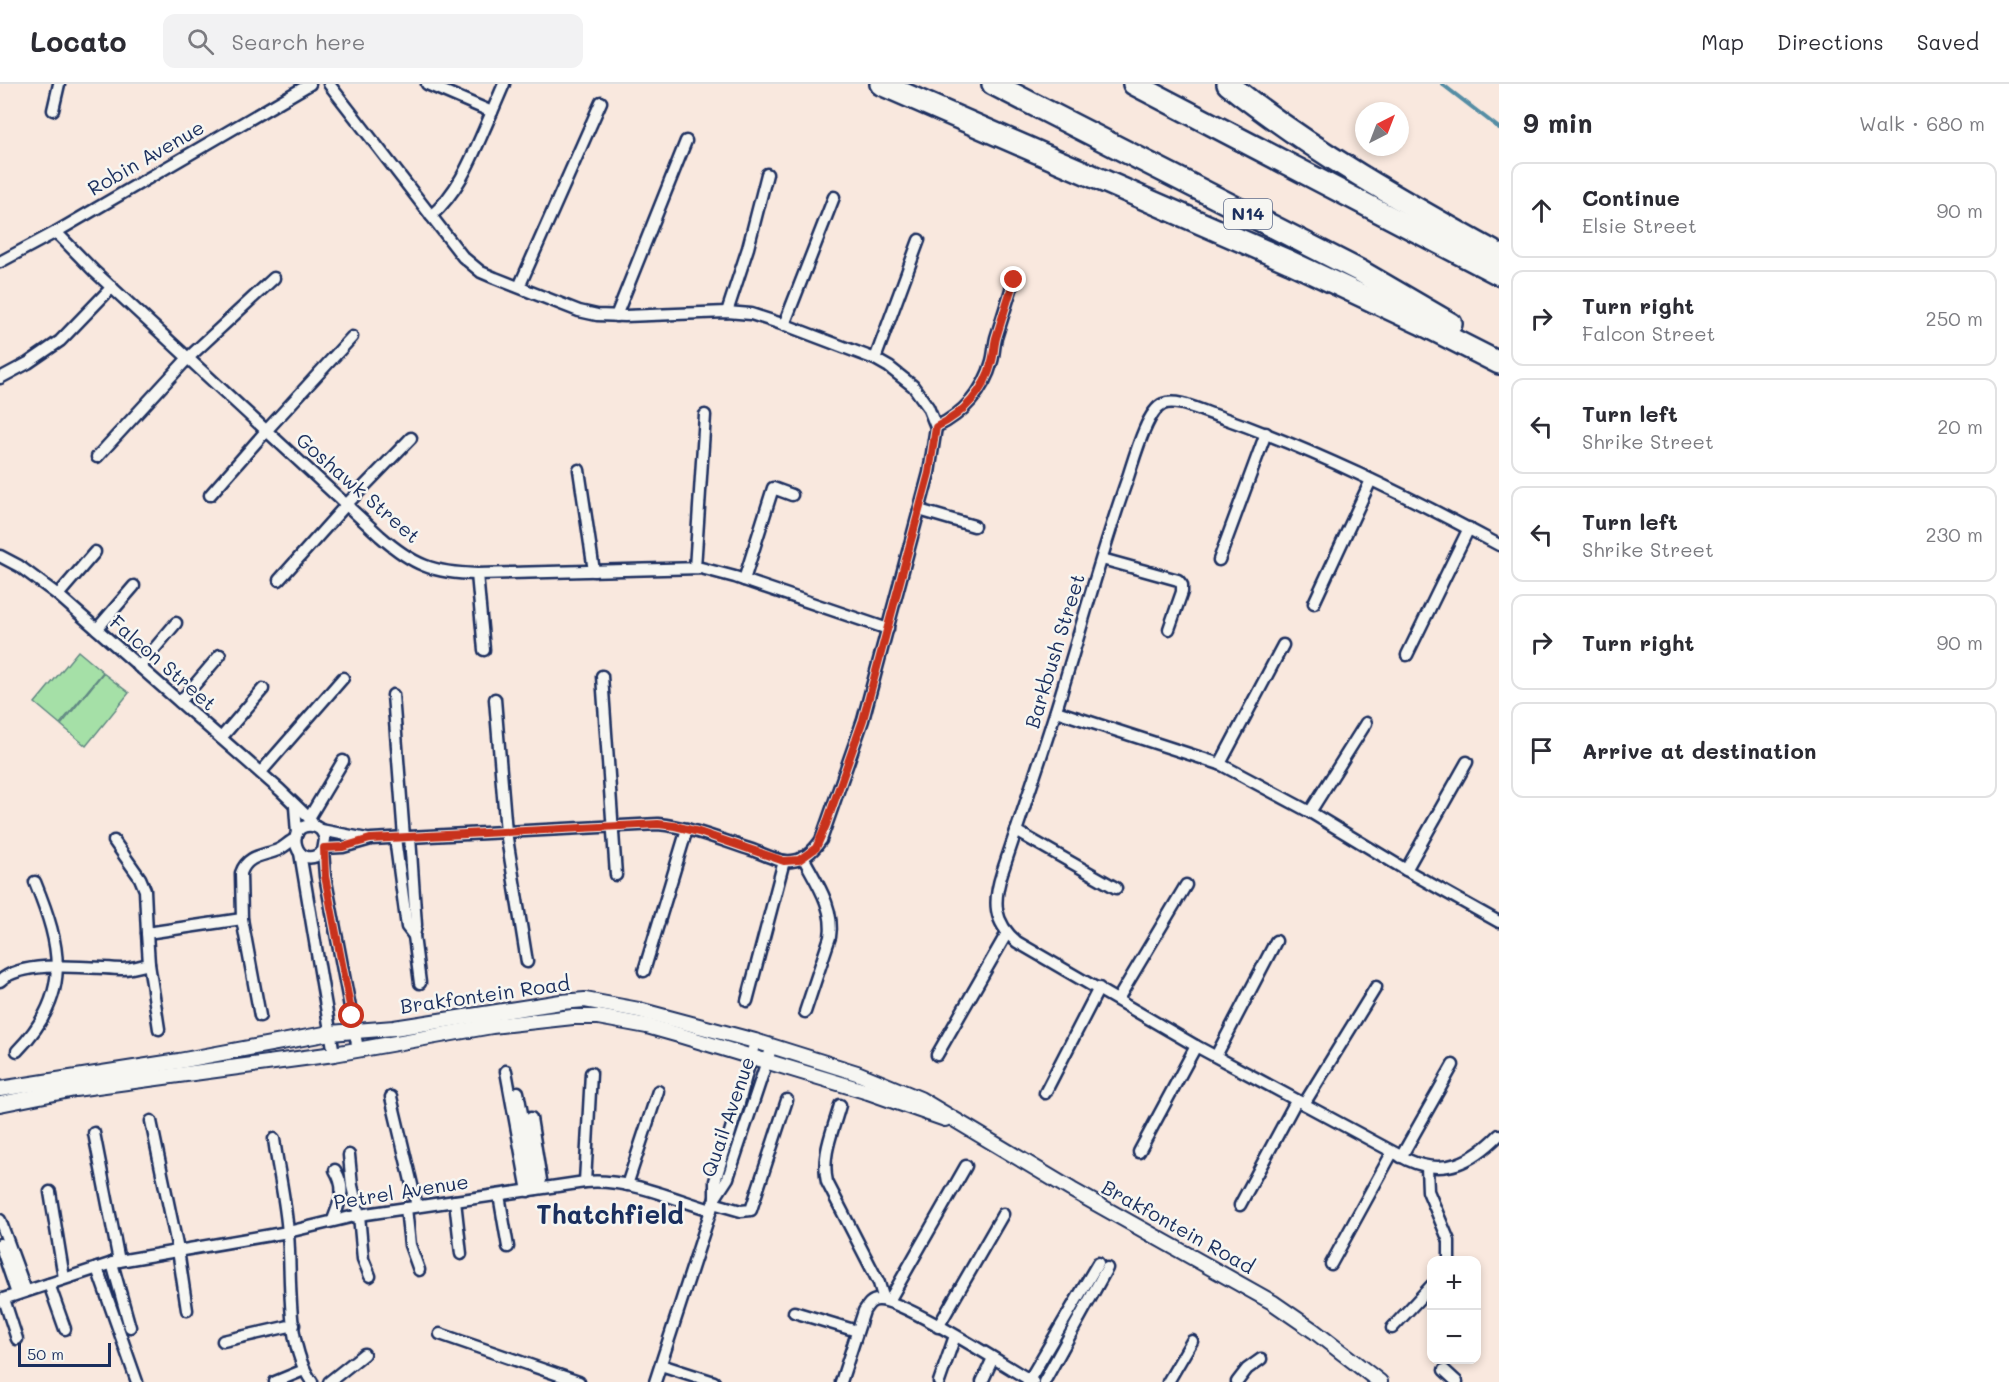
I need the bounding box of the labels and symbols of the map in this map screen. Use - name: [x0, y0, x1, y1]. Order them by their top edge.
- north arrow: [1355, 102, 1409, 156]
- street label: Robin Avenue: [83, 113, 208, 201]
- road number: N14: [1224, 199, 1272, 229]
- route end: [1000, 266, 1026, 292]
- street label: Goshawk Street: [291, 426, 426, 548]
- street label: Barkbush Street: [1018, 570, 1090, 731]
- street label: Falcon Street: [105, 609, 223, 716]
- street label: Brakfontein Road: [398, 969, 571, 1019]
- route start: [338, 1002, 364, 1028]
- street label: Quail Avenue: [694, 1053, 760, 1180]
- street label: Petrel Avenue: [331, 1167, 470, 1215]
- street label: Brakfontein Road: [1097, 1173, 1260, 1279]
- district label: Thatchfield: [536, 1197, 684, 1231]
- scale bar: [18, 1340, 111, 1368]

